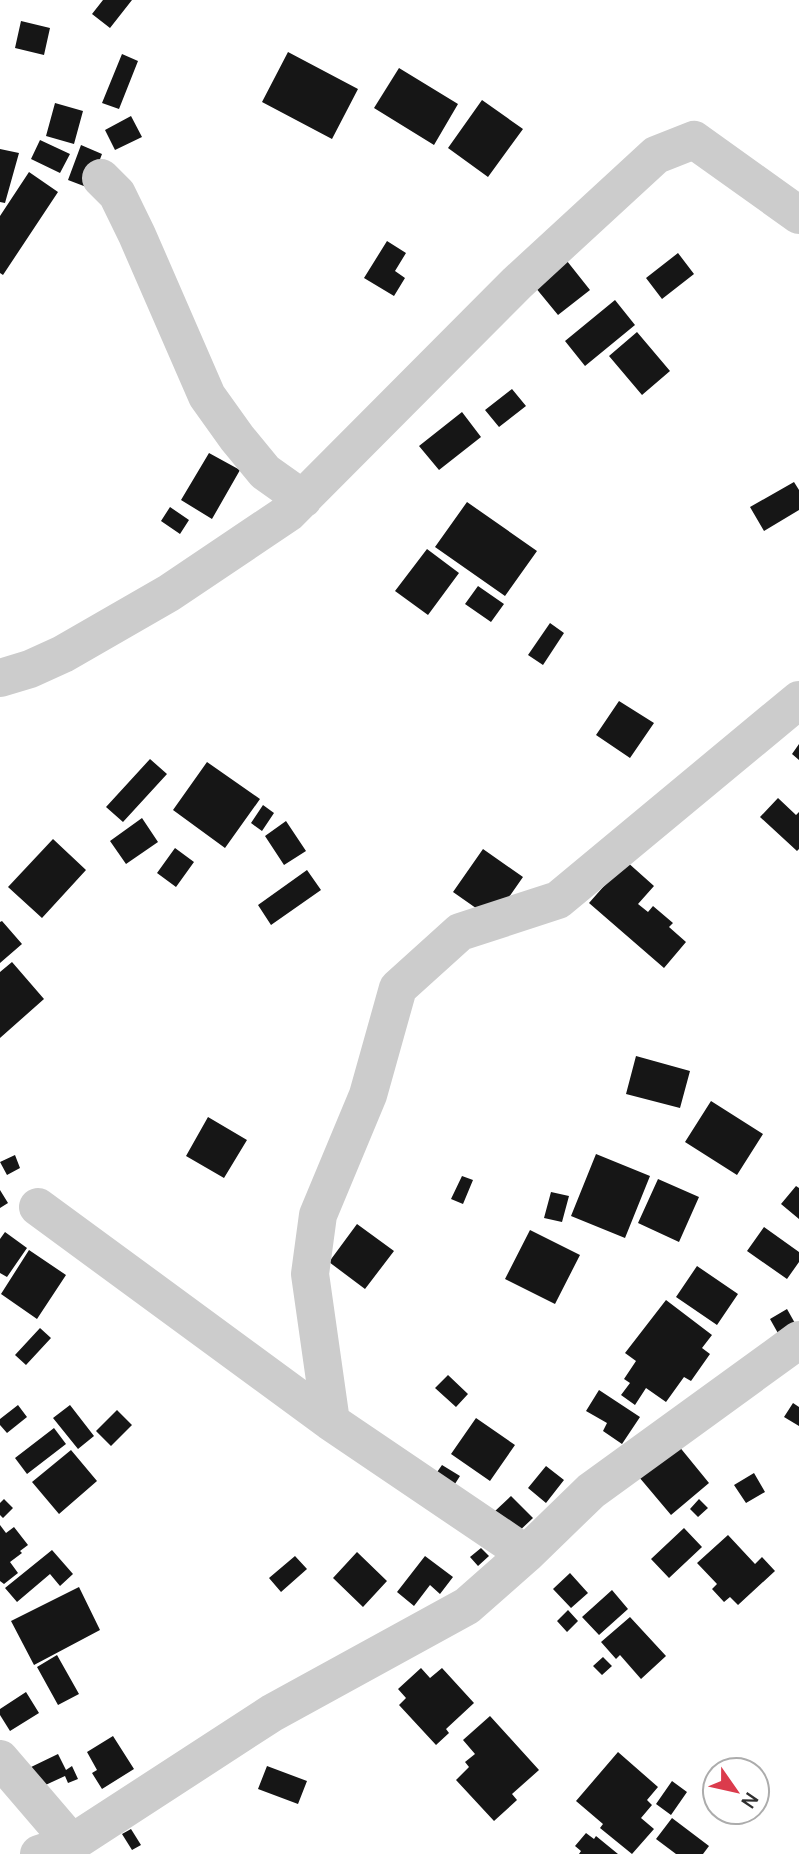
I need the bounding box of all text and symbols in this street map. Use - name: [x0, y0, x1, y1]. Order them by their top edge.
- north arrow: [701, 1756, 771, 1826]
- text: N: [735, 1788, 765, 1813]

